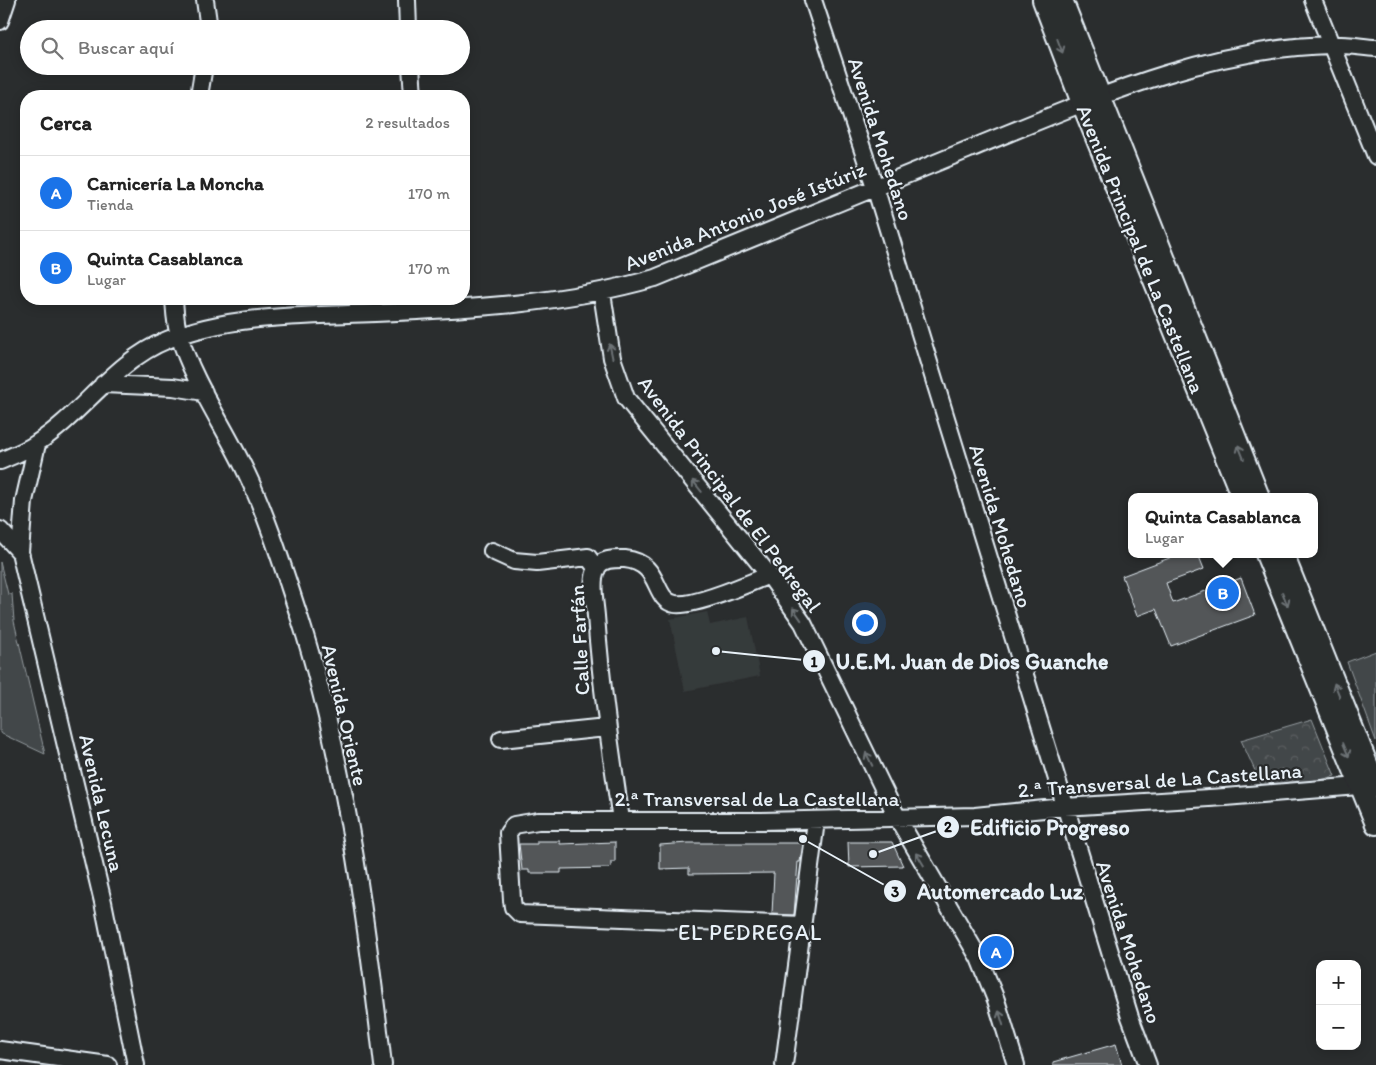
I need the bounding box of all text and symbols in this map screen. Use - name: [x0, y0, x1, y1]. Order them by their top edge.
- search box: [20, 20, 470, 75]
- icon: search: [38, 34, 66, 62]
- text: Buscar aquí: [78, 36, 174, 59]
- one-way arrow: [1056, 37, 1065, 53]
- street label: Avenida Mohedano: [843, 54, 919, 224]
- street label: Avenida Principal de La Castellana: [1072, 101, 1211, 397]
- text: Cerca: [40, 110, 92, 135]
- text: 2 resultados: [365, 113, 450, 132]
- street label: Avenida Antonio José Istúriz: [621, 156, 870, 276]
- text: Carnicería La Moncha: [87, 172, 264, 195]
- text: A: [51, 184, 61, 203]
- text: 170 m: [408, 184, 450, 203]
- text: Tienda: [87, 195, 134, 214]
- text: Quinta Casablanca: [87, 247, 243, 270]
- text: B: [51, 259, 61, 278]
- text: 170 m: [408, 259, 450, 278]
- text: Lugar: [87, 270, 126, 289]
- one-way arrow: [606, 343, 615, 359]
- street label: Avenida Principal de El Pedregal: [633, 371, 827, 617]
- street label: Avenida Mohedano: [964, 441, 1038, 611]
- one-way arrow: [1236, 444, 1245, 459]
- one-way arrow: [691, 480, 702, 493]
- popup: [1128, 493, 1318, 558]
- text: Quinta Casablanca: [1145, 505, 1301, 528]
- text: Lugar: [1145, 528, 1184, 547]
- pin: B: [1207, 574, 1239, 612]
- street label: Calle Farfán: [564, 584, 594, 696]
- one-way arrow: [1280, 591, 1290, 606]
- one-way arrow: [792, 607, 802, 621]
- your location: [852, 610, 878, 636]
- street label: Avenida Oriente: [317, 642, 373, 788]
- callout: U.E.M. Juan de Dios Guanche: [801, 643, 1119, 680]
- text: U.E.M. Juan de Dios Guanche: [836, 648, 1108, 675]
- text: 1: [811, 653, 818, 671]
- one-way arrow: [1332, 683, 1341, 698]
- street label: Avenida Lecuna: [74, 732, 130, 874]
- one-way arrow: [1341, 742, 1351, 757]
- one-way arrow: [864, 752, 874, 767]
- street label: 2.ª Transversal de La Castellana: [1017, 758, 1303, 802]
- street label: 2.ª Transversal de La Castellana: [614, 786, 900, 811]
- callout: Edificio Progreso: [936, 809, 1140, 846]
- text: Edificio Progreso: [970, 814, 1130, 841]
- text: 2: [944, 818, 952, 836]
- one-way arrow: [915, 852, 925, 866]
- street label: Avenida Mohedano: [1091, 857, 1167, 1027]
- callout: Automercado Luz: [882, 873, 1093, 910]
- text: Automercado Luz: [916, 878, 1084, 905]
- text: 3: [891, 883, 899, 901]
- district label: EL PEDREGAL: [678, 919, 822, 946]
- pin: A: [980, 933, 1012, 971]
- map controls: [1316, 960, 1361, 1050]
- button: +: [1316, 960, 1361, 1005]
- button: −: [1316, 1005, 1361, 1050]
- one-way arrow: [996, 1011, 1006, 1027]

